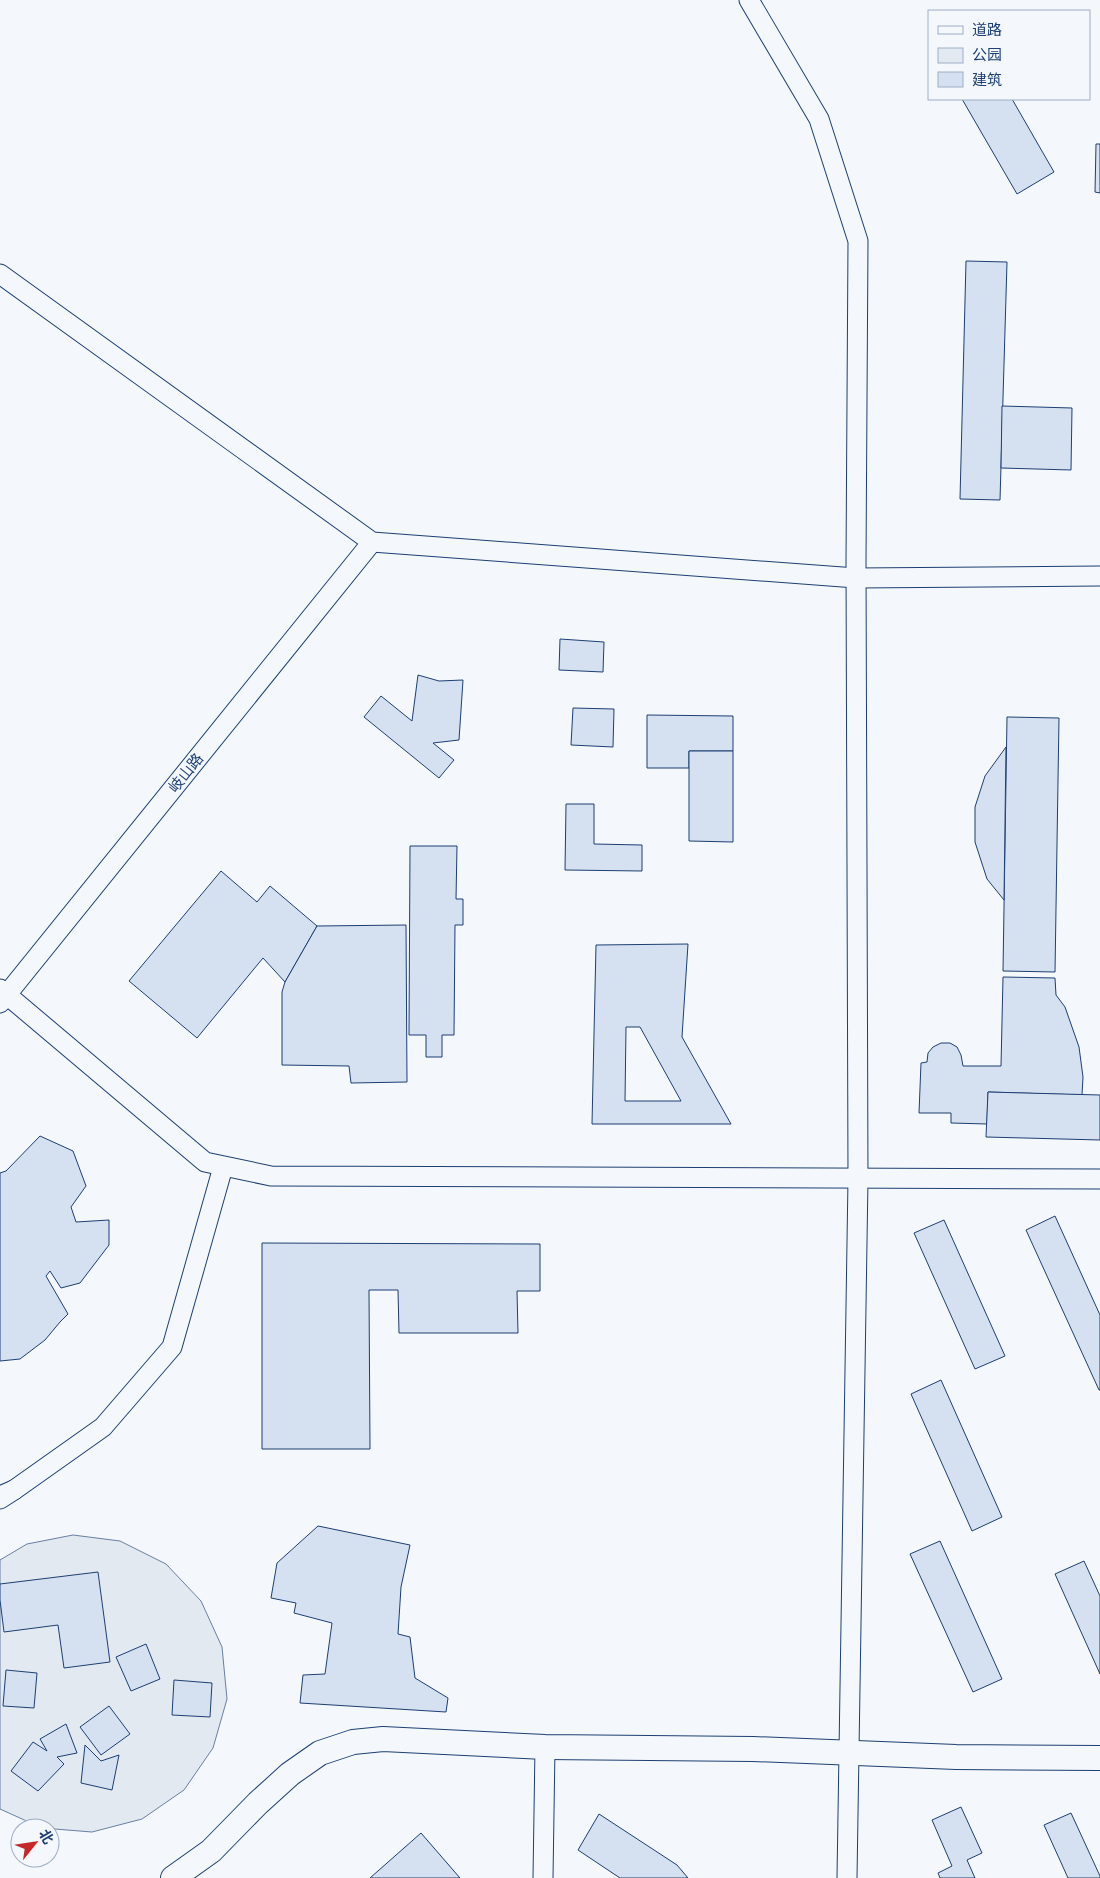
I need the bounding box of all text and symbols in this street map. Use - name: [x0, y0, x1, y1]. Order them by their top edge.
- legend: [928, 10, 1090, 100]
- text: 道路: [972, 20, 1002, 39]
- text: 公园: [972, 45, 1002, 64]
- text: 建筑: [972, 70, 1002, 89]
- street label: 岐山路: [164, 749, 207, 796]
- north arrow: [10, 1818, 60, 1868]
- text: 北: [36, 1826, 58, 1847]

